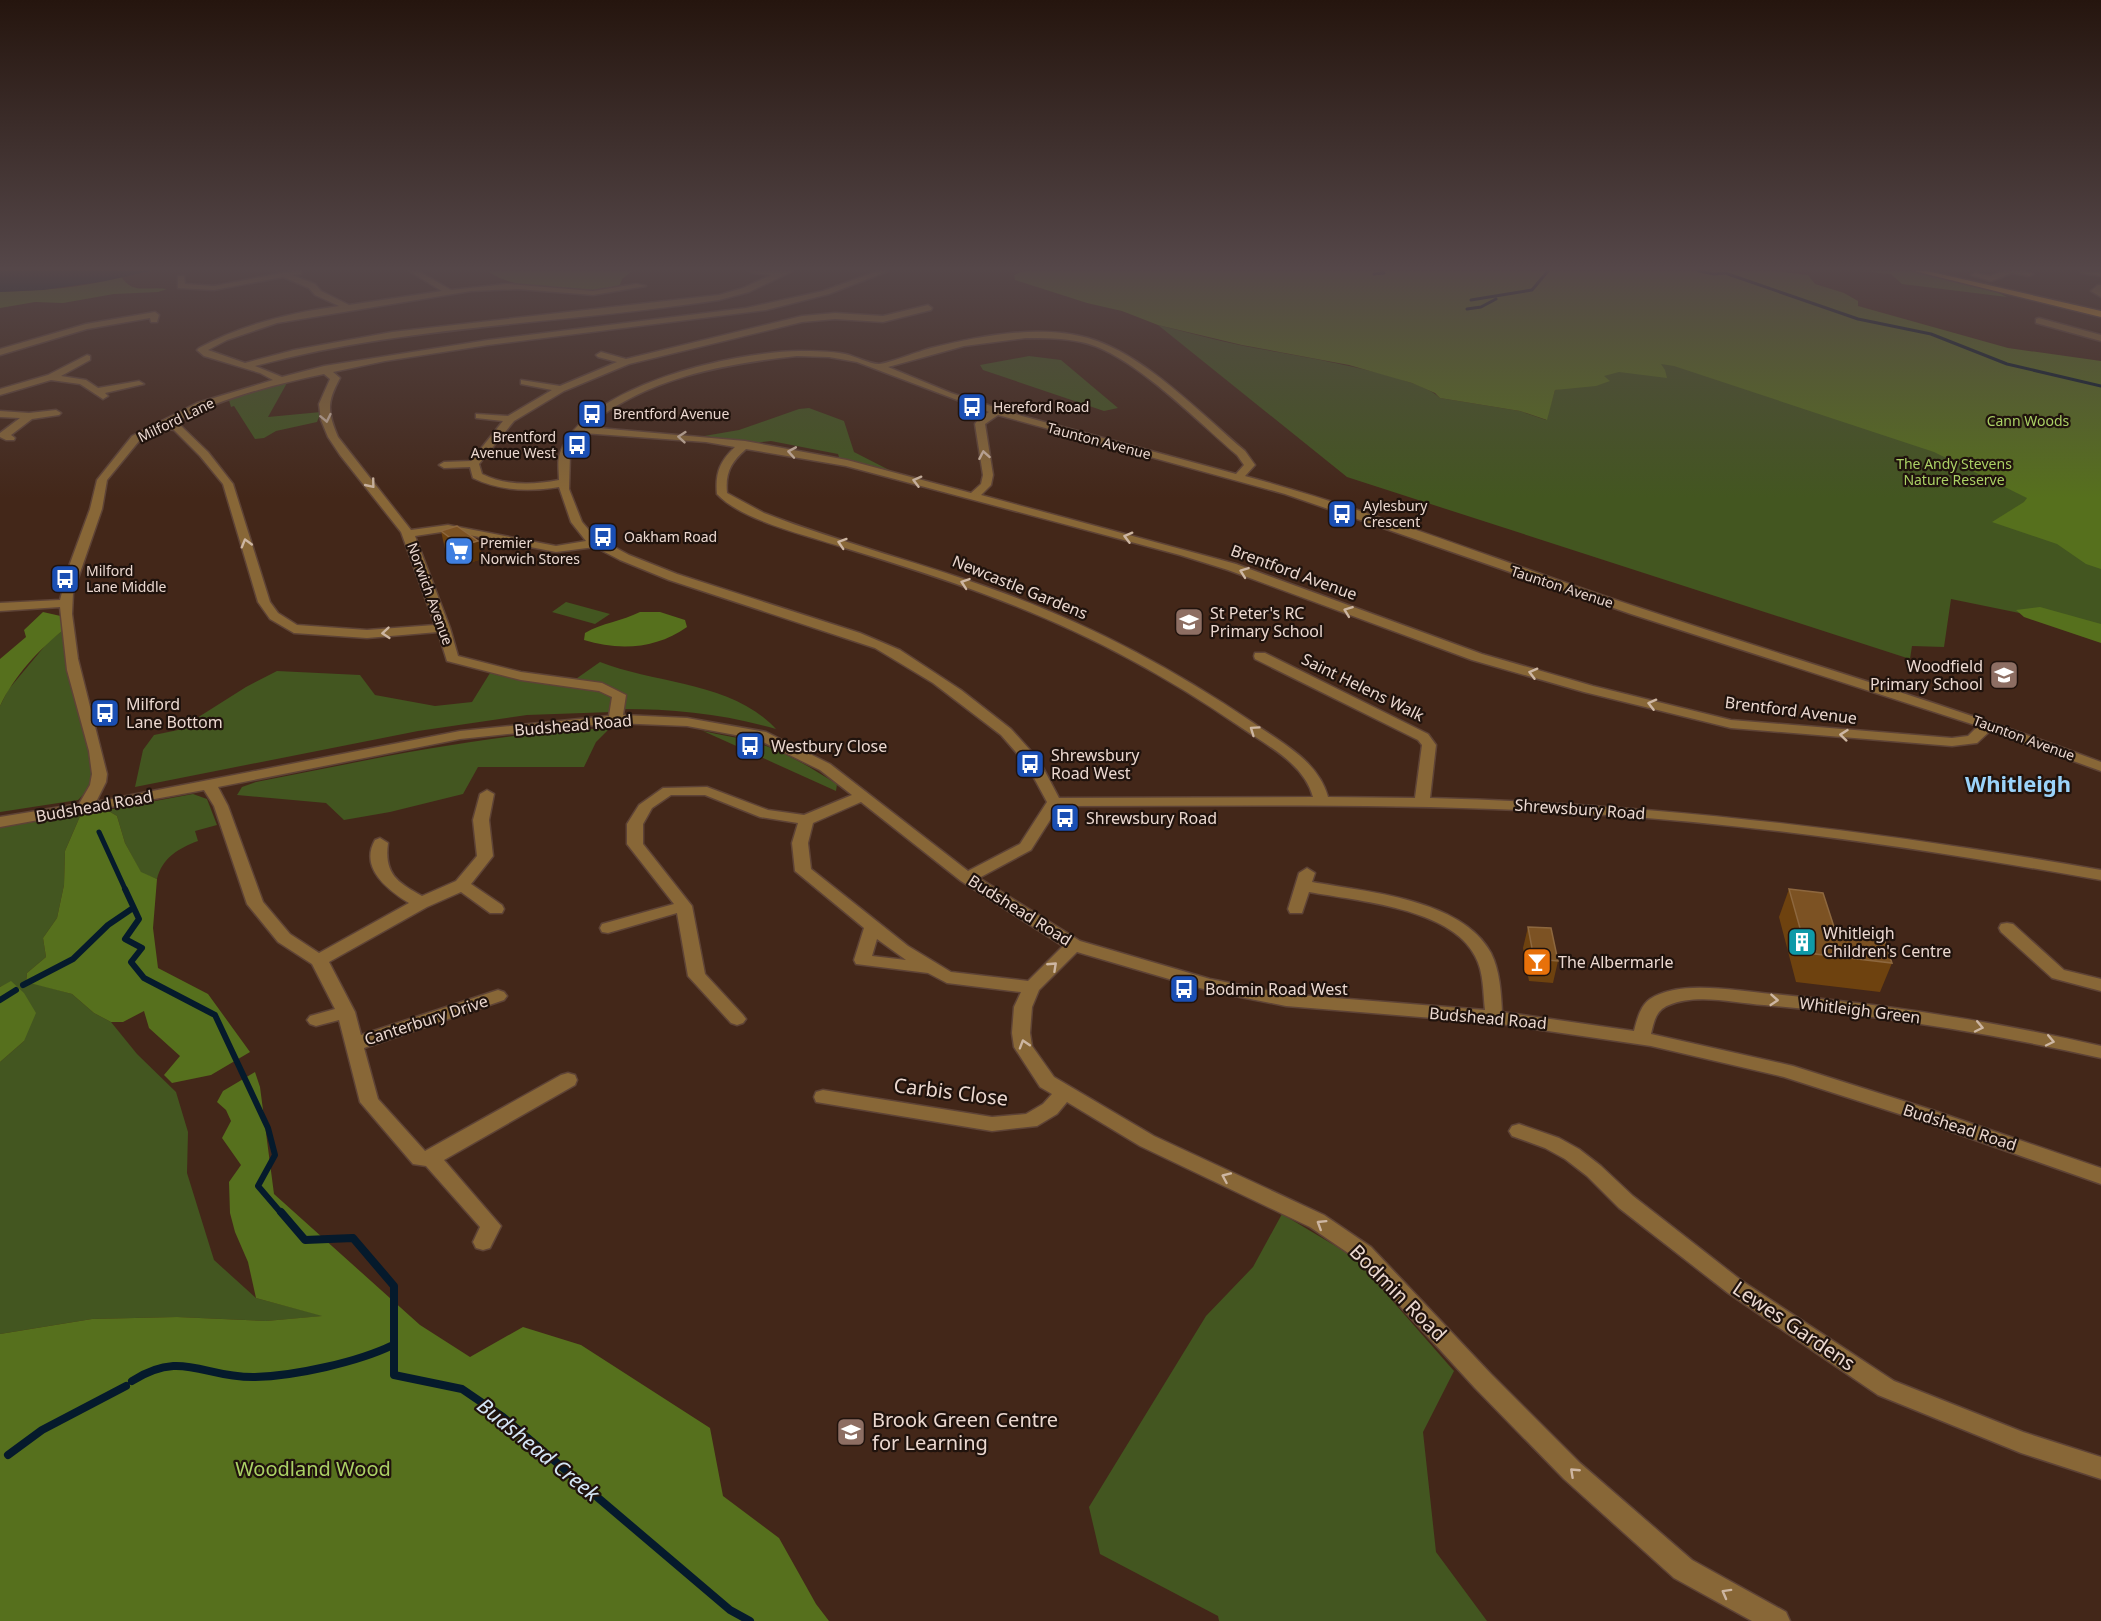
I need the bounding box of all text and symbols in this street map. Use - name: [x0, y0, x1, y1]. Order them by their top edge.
- bus stop icon: Hereford Road: [956, 391, 988, 423]
- street label: Milford Lane: [134, 393, 217, 446]
- place label: Hereford Road: [993, 397, 1089, 416]
- bus stop icon: Brentford Avenue: [576, 398, 608, 430]
- place label: Brentford Avenue: [613, 404, 729, 423]
- park label: Cann Woods: [1987, 411, 2070, 430]
- one-way arrow: [319, 413, 332, 423]
- street label: Taunton Avenue: [1045, 418, 1153, 464]
- place label: Brentford Avenue West: [471, 427, 556, 462]
- bus stop icon: Brentford Avenue West: [561, 429, 593, 461]
- one-way arrow: [677, 430, 686, 443]
- one-way arrow: [788, 446, 798, 459]
- one-way arrow: [978, 450, 990, 459]
- park label: The Andy Stevens Nature Reserve: [1896, 454, 2012, 489]
- one-way arrow: [912, 476, 922, 489]
- one-way arrow: [364, 477, 375, 488]
- place label: Aylesbury Crescent: [1363, 496, 1428, 531]
- bus stop icon: Aylesbury Crescent: [1326, 498, 1358, 530]
- bus stop icon: Oakham Road: [587, 521, 619, 553]
- place label: Oakham Road: [624, 527, 717, 546]
- one-way arrow: [1123, 532, 1134, 544]
- place label: Premier Norwich Stores: [480, 533, 580, 568]
- supermarket icon: Premier Norwich Stores: [443, 535, 475, 567]
- one-way arrow: [837, 537, 848, 550]
- one-way arrow: [241, 538, 253, 548]
- street label: Brentford Avenue: [1228, 539, 1360, 605]
- street label: Norwich Avenue: [403, 540, 458, 648]
- street label: Newcastle Gardens: [949, 550, 1091, 624]
- place label: Milford Lane Middle: [86, 561, 167, 596]
- street label: Taunton Avenue: [1508, 561, 1616, 612]
- bus stop icon: Milford Lane Middle: [49, 563, 81, 595]
- one-way arrow: [1239, 566, 1250, 579]
- one-way arrow: [960, 578, 971, 591]
- place label: St Peter's RC Primary School: [1210, 602, 1323, 642]
- one-way arrow: [1344, 605, 1354, 618]
- school or university icon: St Peter's RC Primary School: [1173, 606, 1205, 638]
- one-way arrow: [381, 626, 390, 639]
- street label: Saint Helens Walk: [1298, 648, 1428, 726]
- place label: Woodfield Primary School: [1870, 655, 1983, 695]
- school or university icon: Woodfield Primary School: [1988, 659, 2020, 691]
- one-way arrow: [1528, 667, 1538, 680]
- street label: Brentford Avenue: [1724, 691, 1858, 729]
- place label: Milford Lane Bottom: [126, 693, 223, 733]
- bus stop icon: Milford Lane Bottom: [89, 697, 121, 729]
- one-way arrow: [1647, 699, 1657, 712]
- street label: Budshead Road: [513, 709, 633, 741]
- street label: Taunton Avenue: [1971, 710, 2078, 765]
- one-way arrow: [1250, 726, 1261, 737]
- one-way arrow: [1840, 729, 1849, 742]
- bus stop icon: Westbury Close: [734, 730, 766, 762]
- place label: Westbury Close: [771, 735, 887, 757]
- place label: Shrewsbury Road West: [1051, 744, 1140, 784]
- bus stop icon: Shrewsbury Road West: [1014, 748, 1046, 780]
- district label: Whitleigh: [1965, 768, 2071, 798]
- street label: Budshead Road: [34, 785, 154, 827]
- street label: Shrewsbury Road: [1514, 793, 1646, 825]
- bus stop icon: Shrewsbury Road: [1049, 802, 1081, 834]
- place label: Shrewsbury Road: [1086, 807, 1217, 829]
- street label: Budshead Road: [964, 869, 1076, 951]
- place label: Whitleigh Children's Centre: [1823, 922, 1951, 962]
- building icon: Whitleigh Children's Centre: [1786, 926, 1818, 958]
- bar icon: The Albermarle: [1521, 946, 1553, 978]
- place label: The Albermarle: [1558, 951, 1674, 973]
- one-way arrow: [1046, 962, 1056, 973]
- bus stop icon: Bodmin Road West: [1168, 973, 1200, 1005]
- place label: Bodmin Road West: [1205, 978, 1348, 1000]
- street label: Canterbury Drive: [361, 990, 491, 1050]
- street label: Whitleigh Green: [1798, 992, 1922, 1028]
- one-way arrow: [1770, 993, 1779, 1006]
- street label: Budshead Road: [1428, 1002, 1548, 1034]
- one-way arrow: [1973, 1019, 1983, 1032]
- one-way arrow: [2045, 1034, 2055, 1047]
- one-way arrow: [1019, 1039, 1031, 1050]
- street label: Carbis Close: [892, 1071, 1010, 1112]
- street label: Budshead Road: [1900, 1098, 2020, 1156]
- one-way arrow: [1221, 1172, 1232, 1184]
- one-way arrow: [1317, 1220, 1327, 1232]
- street label: Bodmin Road: [1344, 1238, 1453, 1347]
- street label: Lewes Gardens: [1728, 1275, 1861, 1377]
- water label: Budshead Creek: [472, 1391, 607, 1508]
- place label: Brook Green Centre for Learning: [872, 1406, 1058, 1456]
- school or university icon: Brook Green Centre for Learning: [835, 1416, 867, 1448]
- park label: Woodland Wood: [235, 1455, 391, 1482]
- one-way arrow: [1571, 1468, 1581, 1479]
- one-way arrow: [1722, 1589, 1732, 1600]

